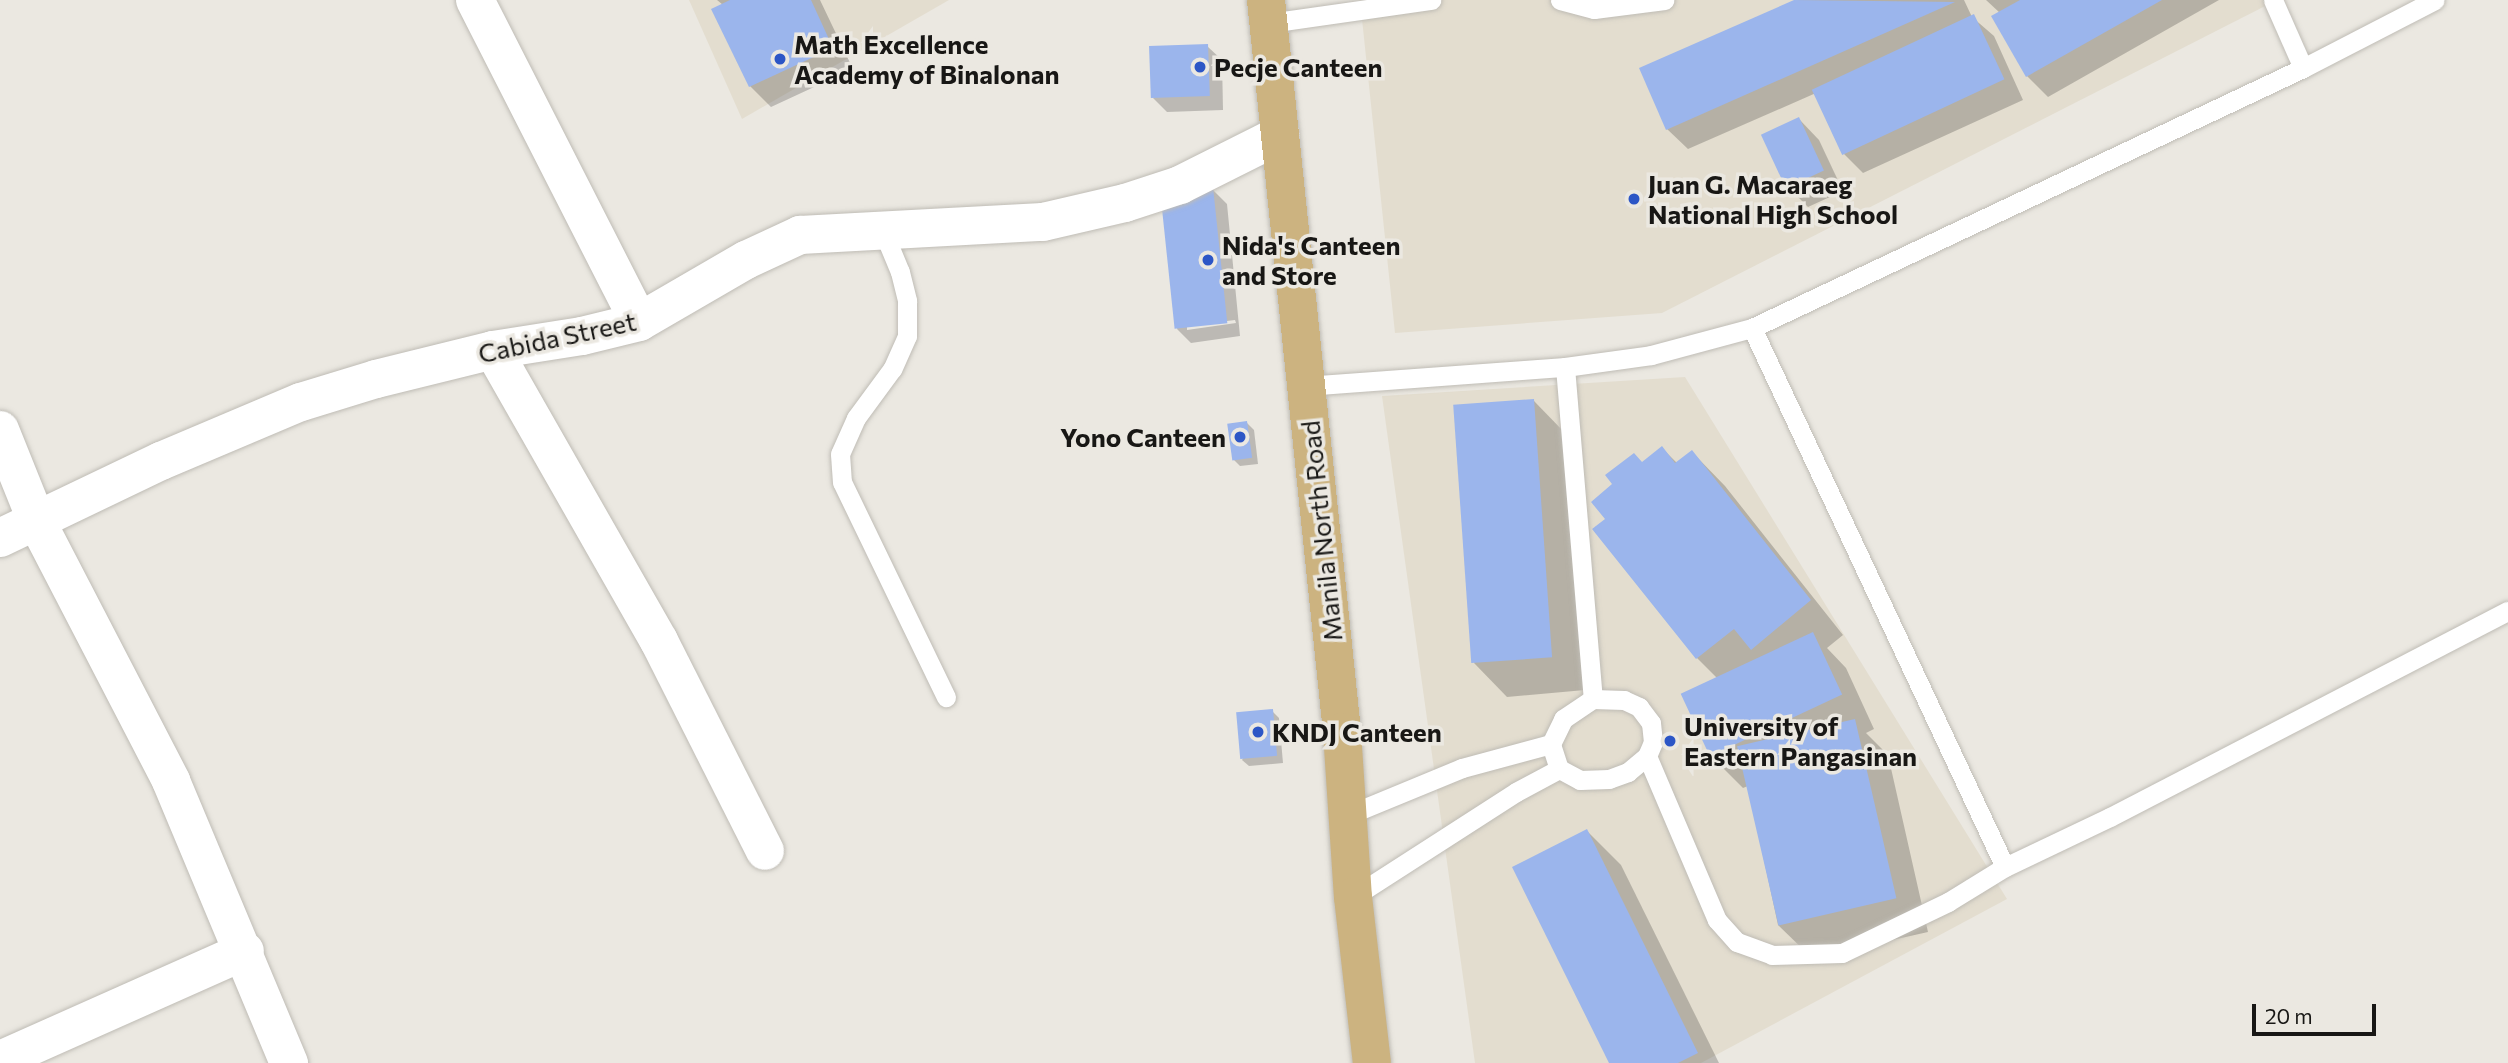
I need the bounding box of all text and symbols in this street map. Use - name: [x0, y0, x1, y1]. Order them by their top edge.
- place label: Math Excellence Academy of Binalonan: [794, 28, 1059, 90]
- marker: Math Excellence Academy of Binalonan: [772, 51, 788, 67]
- place label: Pecje Canteen: [1214, 51, 1382, 83]
- marker: Pecje Canteen: [1192, 59, 1208, 75]
- place label: Juan G. Macaraeg National High School: [1648, 168, 1898, 230]
- marker: Juan G. Macaraeg National High School: [1626, 191, 1642, 207]
- place label: Nida's Canteen and Store: [1222, 229, 1400, 290]
- marker: Nida's Canteen and Store: [1200, 252, 1216, 268]
- street label: Cabida Street: [475, 305, 639, 369]
- street label: Manila North Road: [1294, 419, 1348, 643]
- place label: Yono Canteen: [1060, 421, 1226, 453]
- marker: Yono Canteen: [1232, 429, 1248, 445]
- place label: University of Eastern Pangasinan: [1684, 710, 1917, 772]
- place label: KNDJ Canteen: [1272, 716, 1442, 748]
- marker: KNDJ Canteen: [1250, 724, 1266, 740]
- marker: University of Eastern Pangasinan: [1662, 733, 1678, 749]
- scale bar: [2256, 990, 2380, 1034]
- text: 20 m: [2265, 1003, 2313, 1028]

